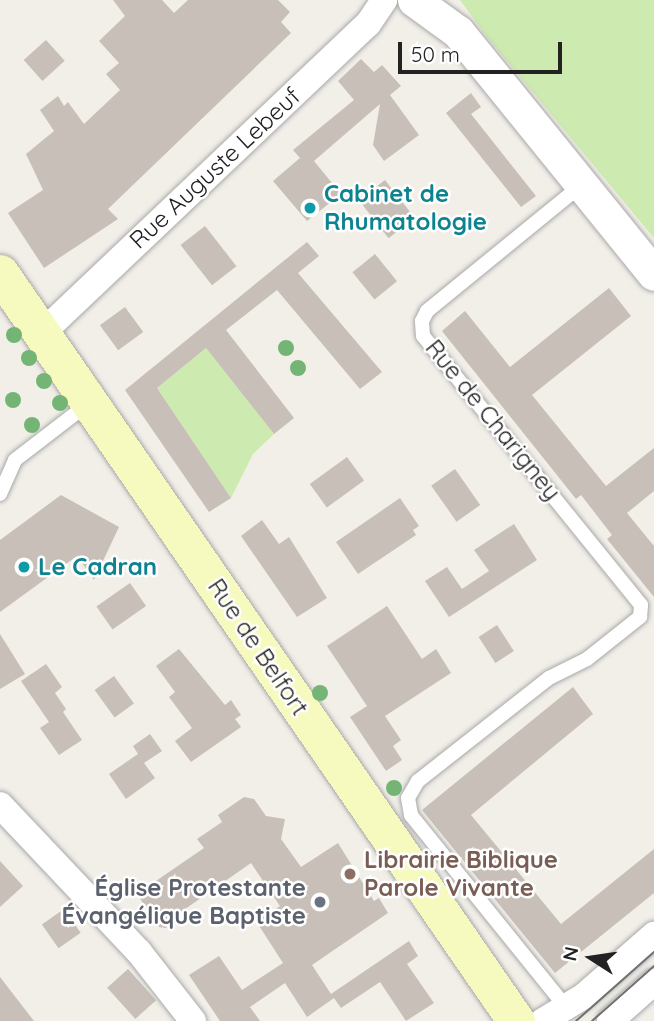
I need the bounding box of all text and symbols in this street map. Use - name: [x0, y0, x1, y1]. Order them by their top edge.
- scale bar: [402, 28, 566, 72]
- text: 50 m: [411, 41, 460, 67]
- street label: Rue Auguste Lebeuf: [124, 81, 306, 255]
- place label: Cabinet de Rhumatologie: [324, 180, 487, 236]
- marker: Cabinet de Rhumatologie: [302, 200, 318, 216]
- street label: Rue de Charigney: [419, 334, 567, 506]
- place label: Le Cadran: [38, 553, 157, 581]
- marker: Le Cadran: [16, 559, 32, 575]
- street label: Rue de Belfort: [202, 573, 314, 721]
- place label: Librairie Biblique Parole Vivante: [364, 846, 558, 902]
- marker: Librairie Biblique Parole Vivante: [342, 866, 358, 882]
- place label: Église Protestante Évangélique Baptiste: [62, 874, 306, 930]
- marker: Église Protestante Évangélique Baptiste: [312, 894, 328, 910]
- north arrow: [556, 923, 626, 993]
- text: N: [557, 944, 584, 963]

